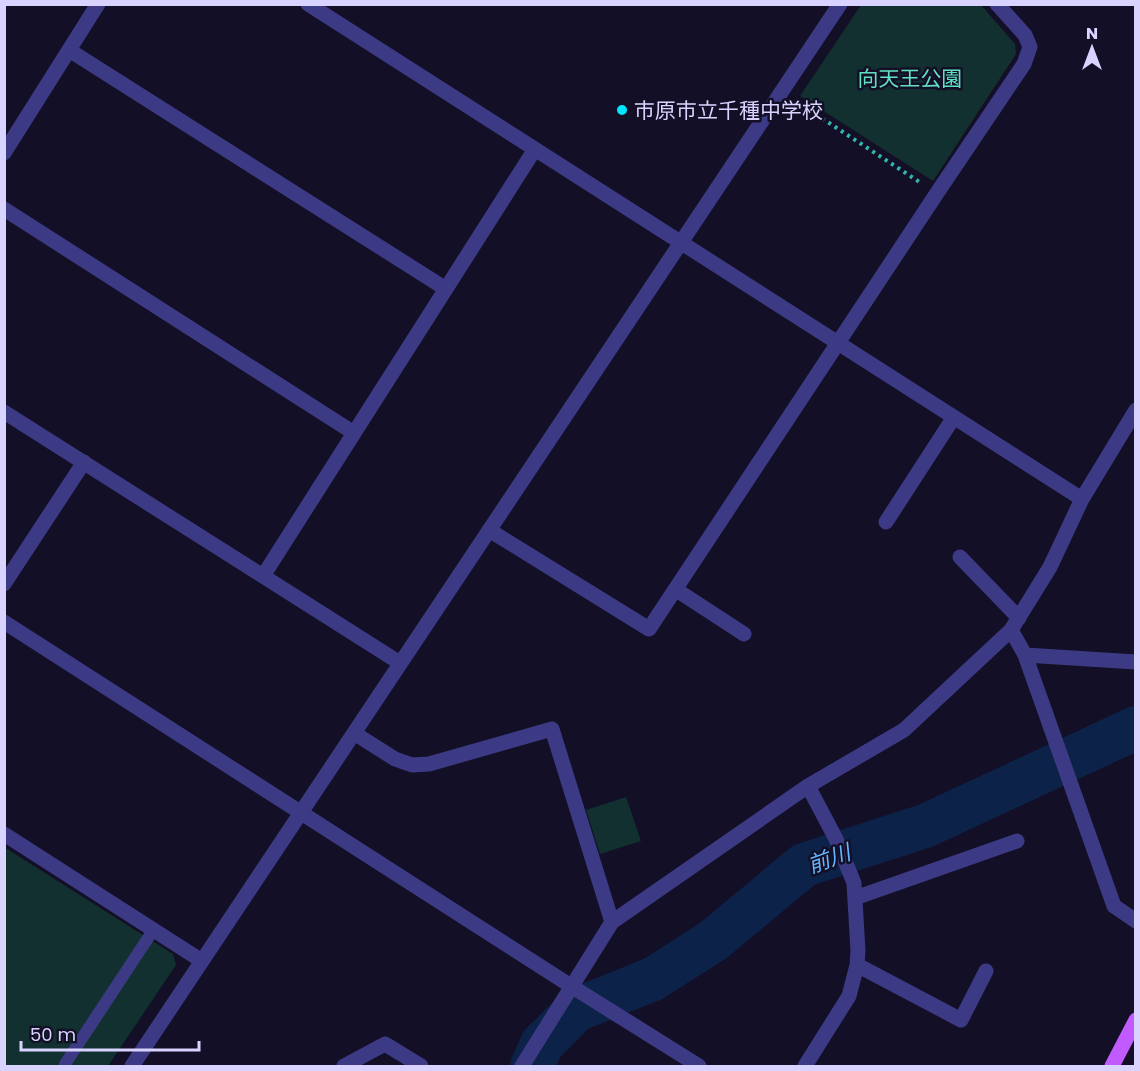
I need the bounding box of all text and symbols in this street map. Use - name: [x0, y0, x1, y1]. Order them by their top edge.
- north arrow: [1062, 18, 1122, 78]
- text: N: [1086, 22, 1098, 45]
- park label: 向天王公園: [858, 64, 963, 93]
- place label: 市原市立千種中学校: [634, 96, 823, 125]
- marker: 市原市立千種中学校: [615, 103, 629, 117]
- water label: 前川: [803, 836, 857, 881]
- scale bar: [21, 1014, 200, 1052]
- text: 50 m: [30, 1022, 76, 1047]

